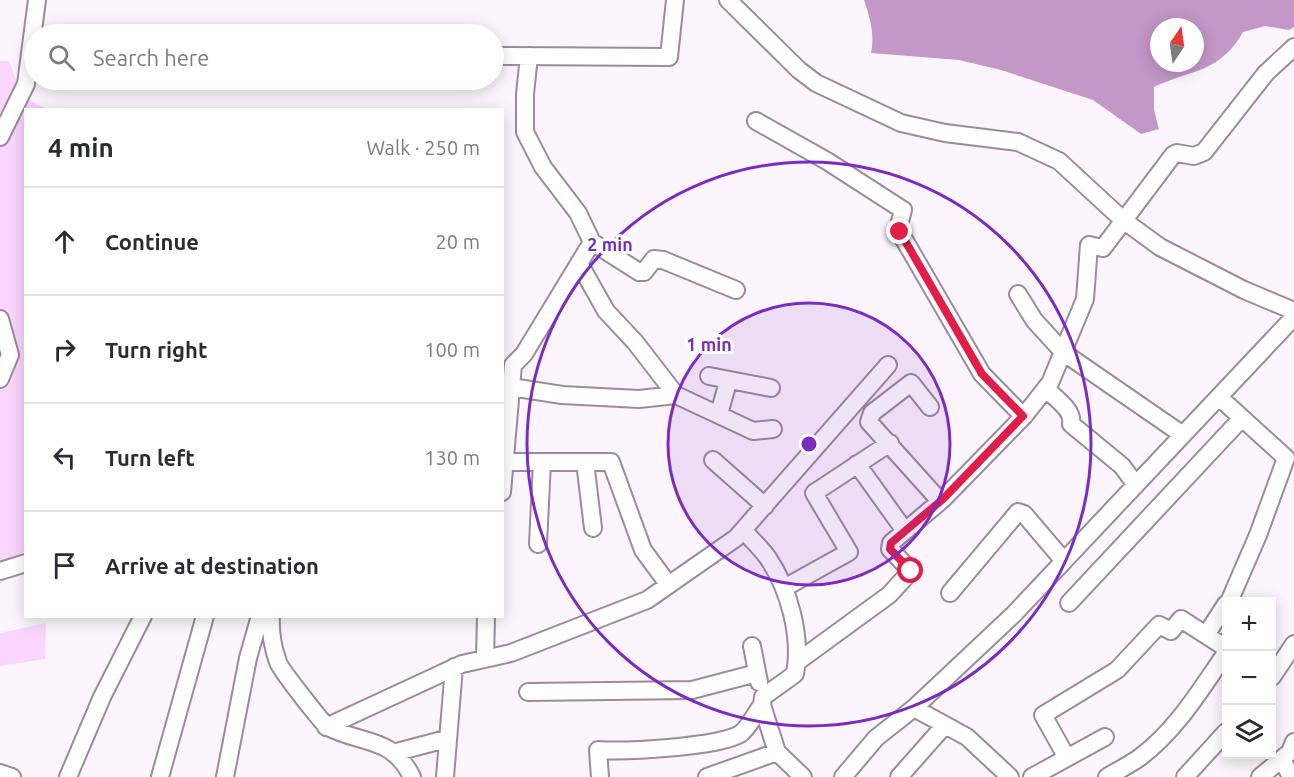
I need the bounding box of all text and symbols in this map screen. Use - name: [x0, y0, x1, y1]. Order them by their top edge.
- north arrow: [1150, 18, 1204, 72]
- search box: [24, 24, 504, 90]
- icon: search: [45, 41, 78, 74]
- text: Search here: [93, 45, 209, 70]
- text: 4 min: [48, 133, 114, 162]
- text: Walk · 250 m: [367, 136, 480, 159]
- route end: [886, 218, 912, 244]
- icon: ahead: [48, 225, 81, 258]
- text: Continue: [105, 229, 199, 254]
- text: 20 m: [436, 230, 480, 253]
- text: 2 min: [587, 234, 633, 254]
- icon: right: [48, 333, 81, 366]
- text: 1 min: [686, 334, 732, 354]
- text: Turn right: [105, 337, 207, 362]
- text: 100 m: [424, 338, 480, 361]
- centre of rings: [799, 434, 819, 454]
- icon: left: [48, 441, 81, 474]
- text: Turn left: [105, 445, 195, 470]
- text: 130 m: [424, 446, 480, 469]
- icon: arrive: [48, 549, 81, 582]
- text: Arrive at destination: [105, 553, 319, 578]
- route start: [897, 557, 923, 583]
- map controls: [1222, 597, 1276, 759]
- button: +: [1222, 597, 1276, 651]
- button: −: [1222, 651, 1276, 705]
- button: layers: [1222, 705, 1276, 759]

